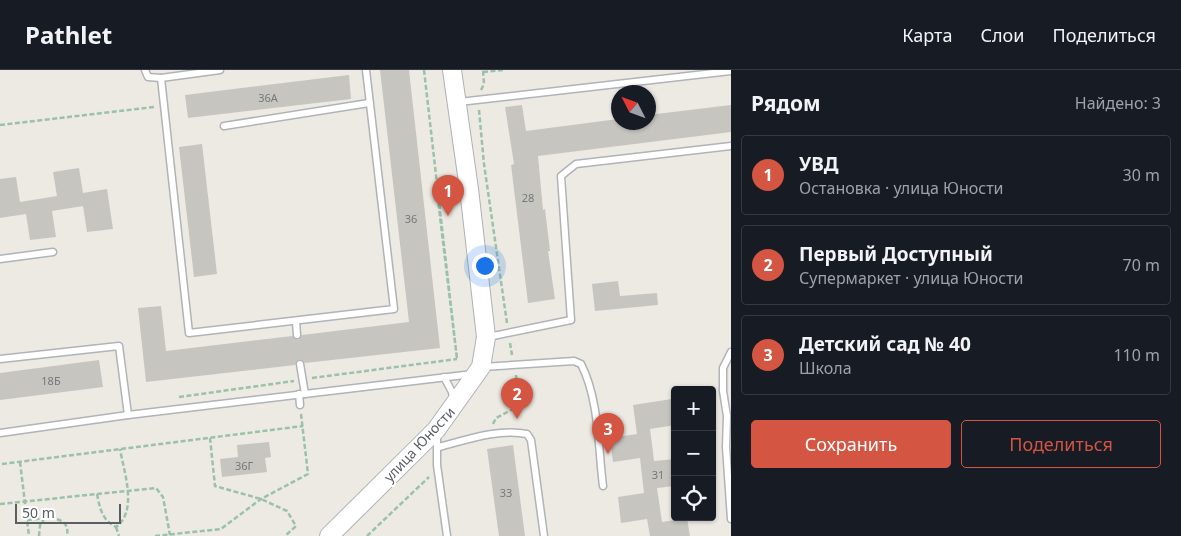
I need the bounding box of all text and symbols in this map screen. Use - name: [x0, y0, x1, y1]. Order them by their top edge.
- text: Pathlet: [25, 18, 112, 51]
- text: Карта: [902, 23, 952, 47]
- text: Слои: [980, 23, 1024, 47]
- text: Поделиться: [1052, 23, 1156, 47]
- north arrow: [611, 85, 656, 130]
- text: Рядом: [751, 89, 821, 117]
- house number: 36А: [258, 90, 279, 105]
- text: Найдено: 3: [1075, 92, 1161, 114]
- text: УВД: [799, 151, 839, 177]
- text: 1: [763, 164, 773, 186]
- text: 30 m: [1123, 164, 1160, 186]
- pin: 1: [432, 175, 464, 216]
- text: Остановка · улица Юности: [799, 177, 1004, 199]
- house number: 28: [522, 190, 534, 205]
- house number: 36: [405, 211, 417, 226]
- text: Первый Доступный: [799, 241, 993, 267]
- your location: [472, 253, 498, 279]
- text: 2: [763, 254, 773, 276]
- text: 70 m: [1123, 254, 1160, 276]
- text: Супермаркет · улица Юности: [799, 267, 1024, 289]
- text: Детский сад № 40: [799, 331, 971, 357]
- text: 3: [763, 344, 773, 366]
- text: 110 m: [1113, 344, 1160, 366]
- text: Школа: [799, 357, 852, 379]
- house number: 18Б: [41, 373, 61, 388]
- pin: 2: [501, 378, 533, 419]
- map controls: [671, 386, 716, 521]
- button: +: [671, 386, 716, 431]
- street label: улица Юности: [379, 402, 459, 486]
- pin: 3: [592, 413, 624, 454]
- button: Сохранить: [751, 420, 951, 468]
- button: Поделиться: [961, 420, 1161, 468]
- button: −: [671, 431, 716, 476]
- house number: 36Г: [235, 458, 253, 473]
- house number: 31: [652, 467, 664, 482]
- button: locate: [671, 476, 716, 521]
- house number: 33: [500, 485, 512, 500]
- scale bar: [15, 501, 121, 524]
- text: 50 m: [22, 503, 55, 522]

